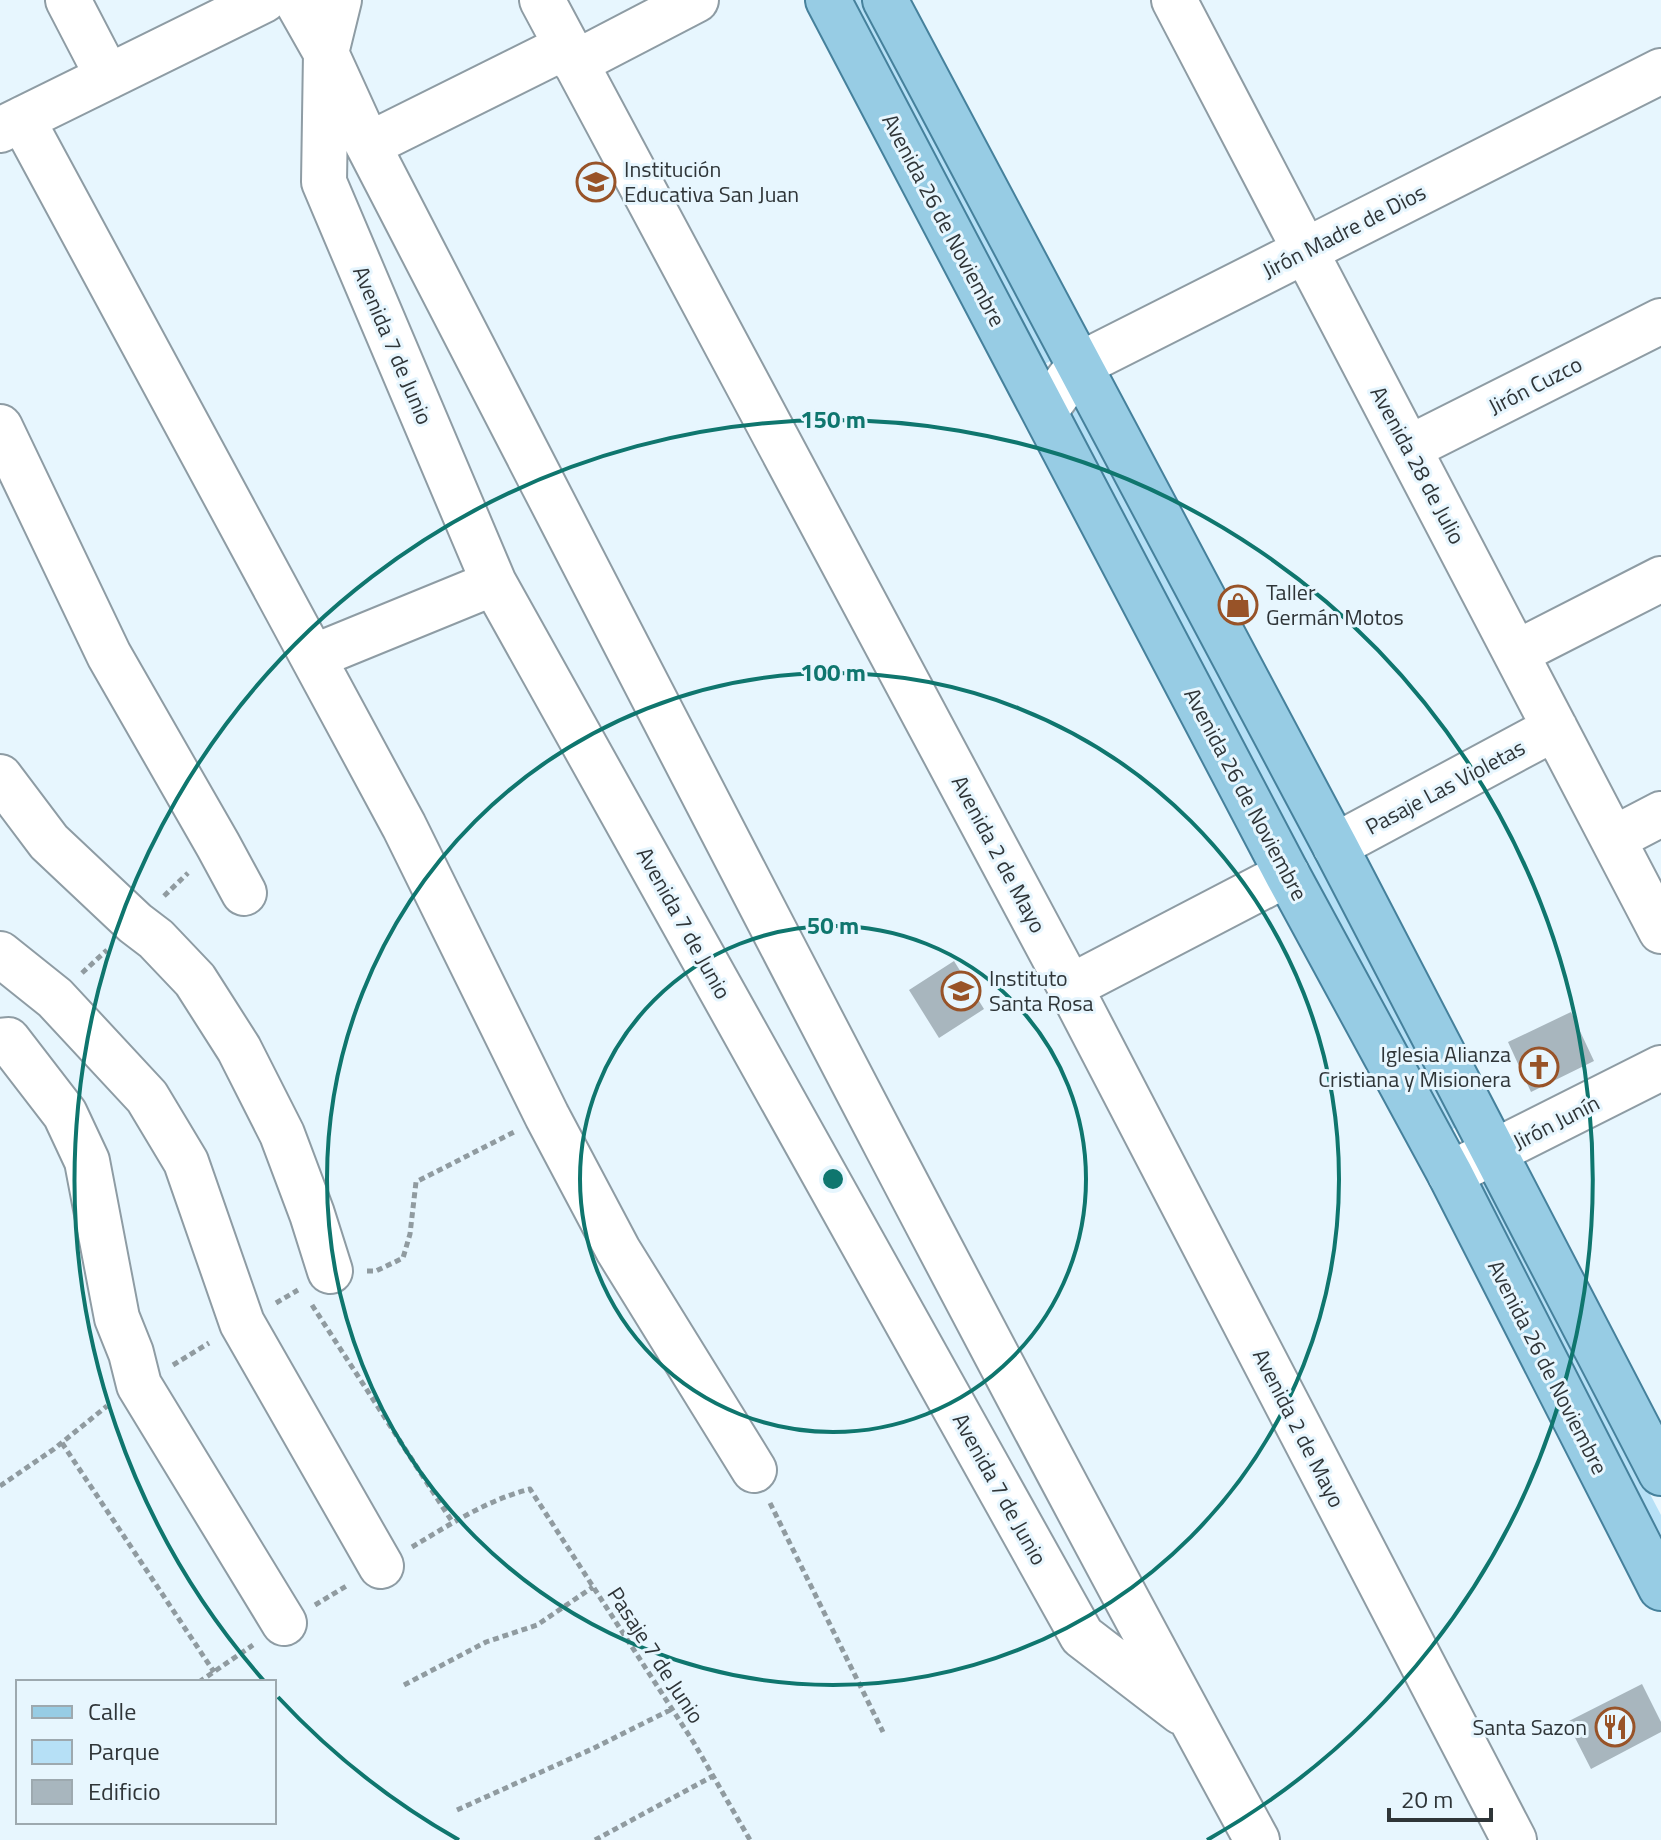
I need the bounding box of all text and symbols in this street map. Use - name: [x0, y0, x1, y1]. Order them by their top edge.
- street label: Avenida 26 de Noviembre: [873, 108, 1015, 332]
- place label: Institución Educativa San Juan: [624, 152, 799, 211]
- school or university icon: Institución Educativa San Juan: [575, 161, 617, 203]
- street label: Jirón Madre de Dios: [1256, 175, 1432, 287]
- street label: Avenida 7 de Junio: [344, 260, 442, 430]
- street label: Jirón Cuzco: [1482, 347, 1588, 423]
- street label: Avenida 28 de Julio: [1362, 380, 1474, 550]
- text: 150 m: [800, 401, 866, 437]
- place label: Taller Germán Motos: [1266, 575, 1404, 634]
- shop icon: Taller Germán Motos: [1217, 584, 1259, 626]
- text: 100 m: [800, 654, 866, 690]
- street label: Avenida 26 de Noviembre: [1175, 682, 1317, 906]
- street label: Pasaje Las Violetas: [1359, 730, 1531, 844]
- street label: Avenida 2 de Mayo: [943, 769, 1055, 939]
- street label: Avenida 7 de Junio: [628, 841, 740, 1005]
- text: 50 m: [807, 907, 859, 943]
- place label: Instituto Santa Rosa: [989, 961, 1094, 1020]
- school or university icon: Instituto Santa Rosa: [940, 970, 982, 1012]
- place label: Iglesia Alianza Cristiana y Misionera: [1318, 1037, 1511, 1096]
- church icon: Iglesia Alianza Cristiana y Misionera: [1518, 1046, 1560, 1088]
- street label: Jirón Junín: [1507, 1086, 1605, 1158]
- centre of rings: [819, 1165, 847, 1193]
- street label: Avenida 26 de Noviembre: [1479, 1254, 1617, 1480]
- street label: Avenida 2 de Mayo: [1244, 1343, 1354, 1513]
- street label: Avenida 7 de Junio: [944, 1407, 1056, 1571]
- street label: Pasaje 7 de Junio: [599, 1580, 713, 1730]
- legend: [16, 1680, 276, 1824]
- text: Calle: [88, 1693, 136, 1729]
- restaurant icon: Santa Sazon: [1594, 1706, 1636, 1748]
- place label: Santa Sazon: [1472, 1710, 1587, 1744]
- text: Parque: [88, 1733, 160, 1769]
- scale bar: [1389, 1772, 1491, 1822]
- text: Edificio: [88, 1773, 161, 1809]
- text: 20 m: [1401, 1781, 1453, 1817]

